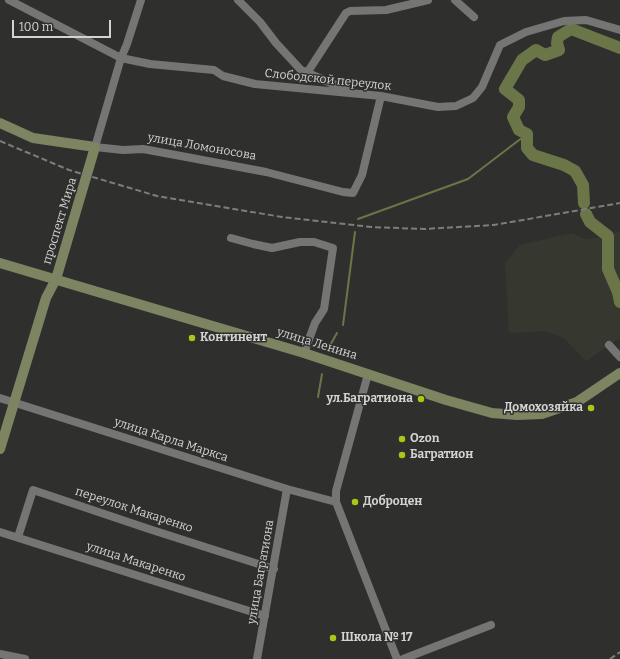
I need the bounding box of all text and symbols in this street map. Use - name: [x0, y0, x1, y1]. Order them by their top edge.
- scale bar: [14, 12, 113, 38]
- text: 100 m: [19, 20, 53, 34]
- street label: Слободской переулок: [264, 66, 392, 94]
- street label: улица Ломоносова: [147, 130, 257, 164]
- street label: проспект Мира: [40, 176, 80, 266]
- street label: улица Ленина: [275, 325, 359, 363]
- place label: Континент: [200, 331, 267, 345]
- marker: Континент: [187, 333, 197, 343]
- place label: ул.Багратиона: [327, 392, 413, 406]
- marker: ул.Багратиона: [416, 394, 426, 404]
- place label: Домохозяйка: [504, 401, 583, 415]
- marker: Домохозяйка: [586, 403, 596, 413]
- street label: улица Карла Маркса: [112, 415, 230, 465]
- place label: Ozon: [410, 432, 439, 446]
- marker: Ozon: [397, 434, 407, 444]
- place label: Багратион: [410, 448, 473, 462]
- marker: Багратион: [397, 450, 407, 460]
- street label: переулок Макаренко: [73, 484, 195, 536]
- place label: Доброцен: [363, 495, 422, 509]
- marker: Доброцен: [350, 497, 360, 507]
- street label: улица Багратиона: [245, 519, 277, 625]
- street label: улица Макаренко: [85, 539, 187, 585]
- place label: Школа № 17: [341, 631, 413, 645]
- marker: Школа № 17: [328, 633, 338, 643]

